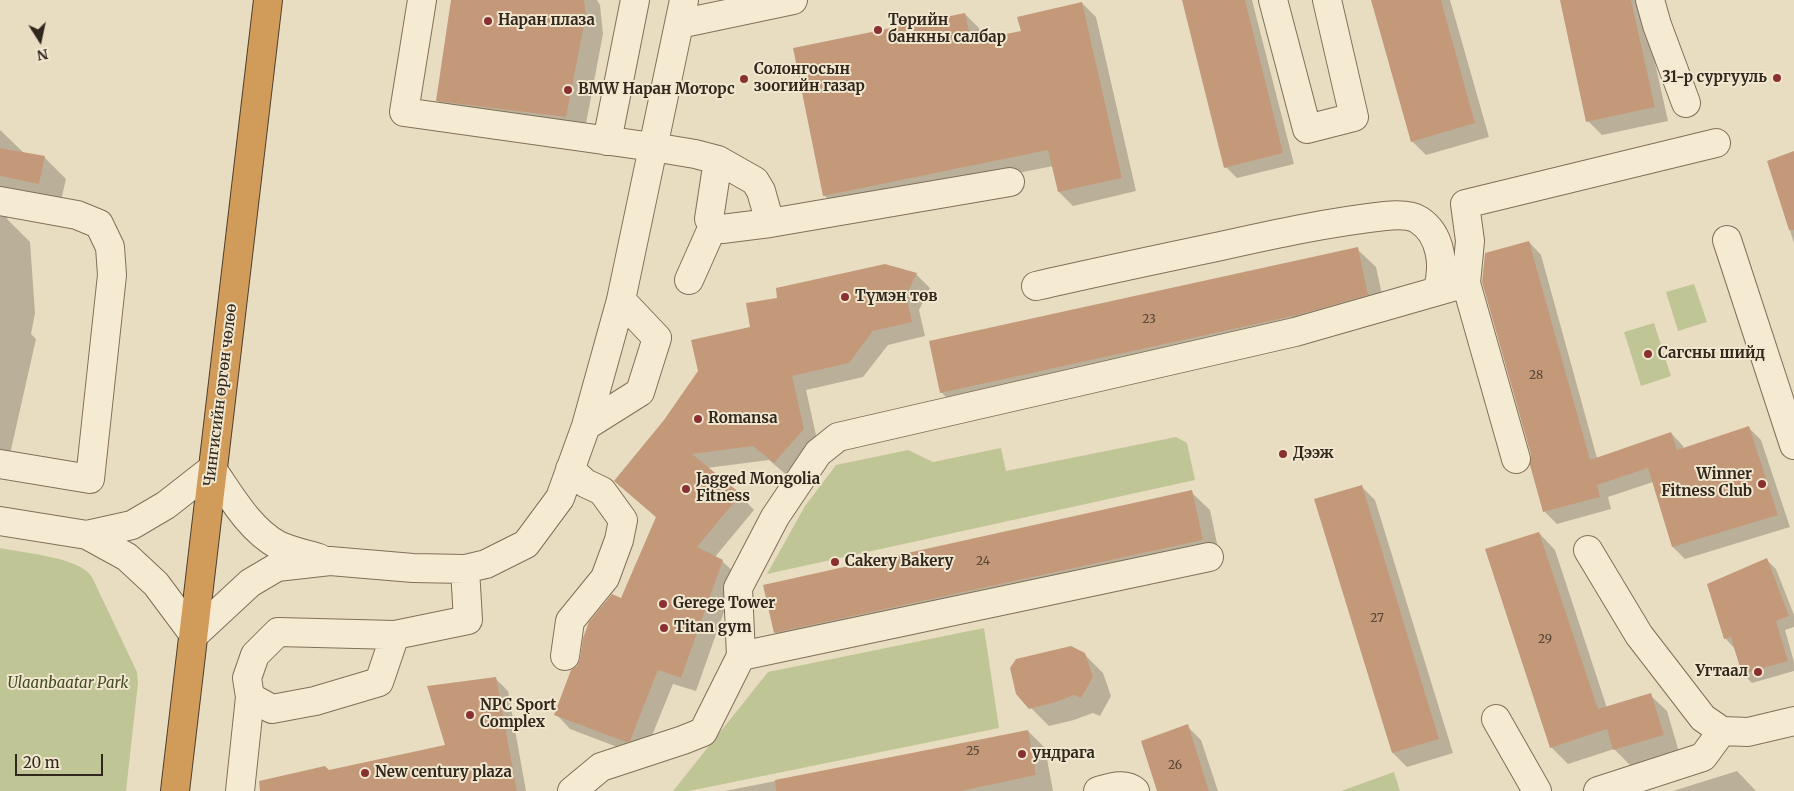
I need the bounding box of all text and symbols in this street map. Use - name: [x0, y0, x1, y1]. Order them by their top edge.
- place label: Наран плаза: [498, 12, 595, 30]
- place label: Төрийн банкны салбар: [888, 12, 1006, 47]
- north arrow: [15, 15, 65, 65]
- marker: Наран плаза: [482, 15, 494, 27]
- marker: Төрийн банкны салбар: [872, 24, 884, 36]
- text: N: [36, 45, 50, 65]
- place label: Солонгосын зоогийн газар: [754, 61, 865, 96]
- place label: 31-р сургууль: [1662, 69, 1767, 87]
- marker: 31-р сургууль: [1771, 72, 1783, 84]
- marker: Солонгосын зоогийн газар: [738, 73, 750, 85]
- place label: BMW Наран Моторс: [578, 81, 735, 99]
- marker: BMW Наран Моторс: [562, 84, 574, 96]
- place label: Түмэн төв: [855, 288, 937, 306]
- marker: Түмэн төв: [839, 291, 851, 303]
- street label: Чингисийн өргөн чөлөө: [201, 303, 241, 487]
- house number: 23: [1142, 313, 1156, 327]
- place label: Сагсны шийд: [1658, 345, 1765, 363]
- marker: Сагсны шийд: [1642, 348, 1654, 360]
- house number: 28: [1529, 369, 1543, 383]
- place label: Romansa: [708, 410, 778, 428]
- marker: Romansa: [692, 413, 704, 425]
- place label: Дээж: [1293, 445, 1334, 463]
- marker: Дээж: [1277, 448, 1289, 460]
- place label: Winner Fitness Club: [1661, 466, 1752, 501]
- place label: Jagged Mongolia Fitness: [696, 471, 820, 506]
- marker: Winner Fitness Club: [1756, 478, 1768, 490]
- marker: Jagged Mongolia Fitness: [680, 483, 692, 495]
- place label: Cakery Bakery: [845, 553, 953, 571]
- house number: 24: [976, 555, 990, 569]
- marker: Cakery Bakery: [829, 556, 841, 568]
- place label: Gerege Tower: [673, 595, 775, 613]
- marker: Gerege Tower: [657, 598, 669, 610]
- house number: 27: [1370, 612, 1384, 626]
- place label: Titan gym: [674, 619, 752, 637]
- marker: Titan gym: [658, 622, 670, 634]
- house number: 29: [1538, 633, 1552, 647]
- place label: Угтаал: [1695, 663, 1748, 681]
- marker: Угтаал: [1752, 666, 1764, 678]
- park label: Ulaanbaatar Park: [7, 675, 129, 693]
- place label: NPC Sport Complex: [480, 697, 556, 732]
- marker: NPC Sport Complex: [464, 709, 476, 721]
- scale bar: [18, 744, 105, 776]
- house number: 25: [966, 745, 980, 759]
- place label: ундрага: [1032, 745, 1095, 763]
- marker: ундрага: [1016, 748, 1028, 760]
- text: 20 m: [23, 753, 60, 772]
- house number: 26: [1168, 759, 1182, 773]
- place label: New century plaza: [375, 764, 512, 782]
- marker: New century plaza: [359, 767, 371, 779]

